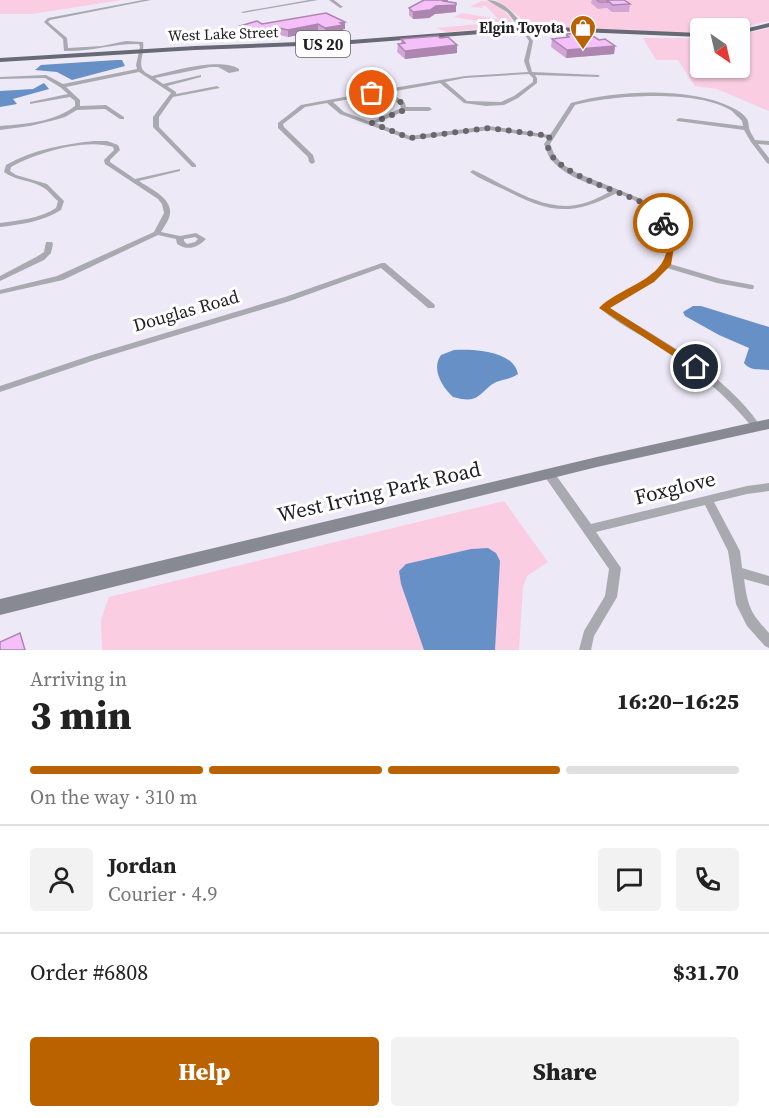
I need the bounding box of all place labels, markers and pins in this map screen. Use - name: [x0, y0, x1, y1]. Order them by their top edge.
- shop icon: Elgin Toyota: [568, 13, 598, 51]
- place label: Elgin Toyota: [479, 17, 565, 38]
- pin: [346, 67, 397, 118]
- pin: [670, 341, 721, 392]

